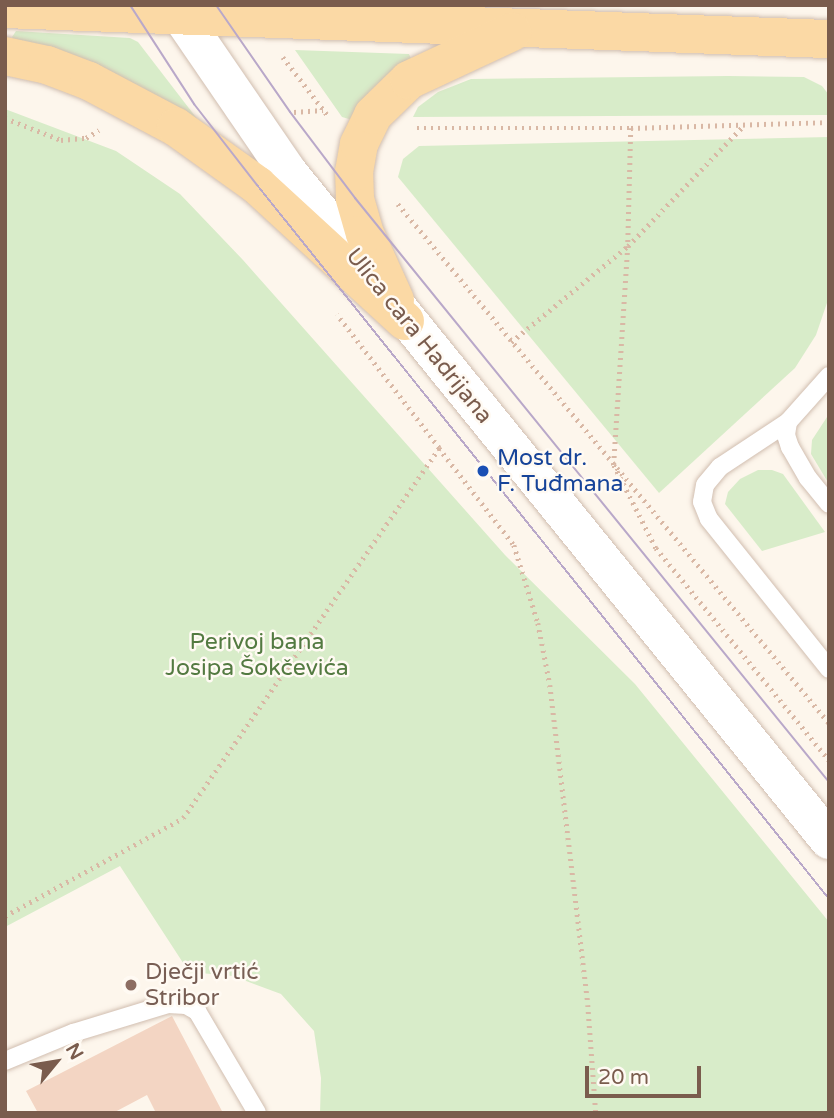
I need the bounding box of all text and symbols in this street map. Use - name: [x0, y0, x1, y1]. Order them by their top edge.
- street label: Ulica cara Hadrijana: [340, 243, 498, 429]
- place label: Most dr. F. Tuđmana: [497, 444, 624, 498]
- marker: Most dr. F. Tuđmana: [475, 463, 491, 479]
- park label: Perivoj bana Josipa Šokčevića: [165, 628, 349, 682]
- place label: Dječji vrtić Stribor: [145, 958, 258, 1012]
- marker: Dječji vrtić Stribor: [123, 977, 139, 993]
- north arrow: [21, 1027, 91, 1097]
- text: N: [61, 1039, 88, 1064]
- scale bar: [589, 1052, 704, 1096]
- text: 20 m: [598, 1065, 649, 1090]

